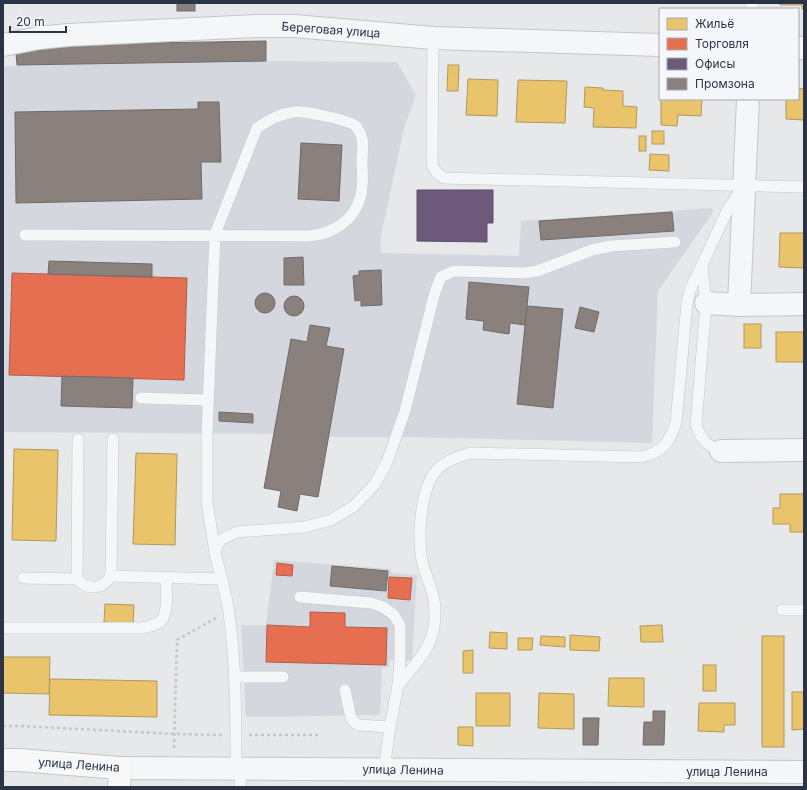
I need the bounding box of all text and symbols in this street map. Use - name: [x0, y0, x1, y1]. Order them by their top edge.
- scale bar: [10, 8, 66, 34]
- legend: [659, 8, 799, 100]
- text: 20 m: [16, 14, 45, 29]
- text: Жильё: [695, 16, 734, 31]
- street label: Береговая улица: [281, 19, 381, 40]
- text: Торговля: [695, 36, 749, 51]
- text: Офисы: [695, 56, 735, 71]
- text: Промзона: [695, 76, 755, 91]
- street label: улица Ленина: [38, 754, 120, 775]
- street label: улица Ленина: [362, 761, 444, 778]
- street label: улица Ленина: [686, 764, 768, 779]

